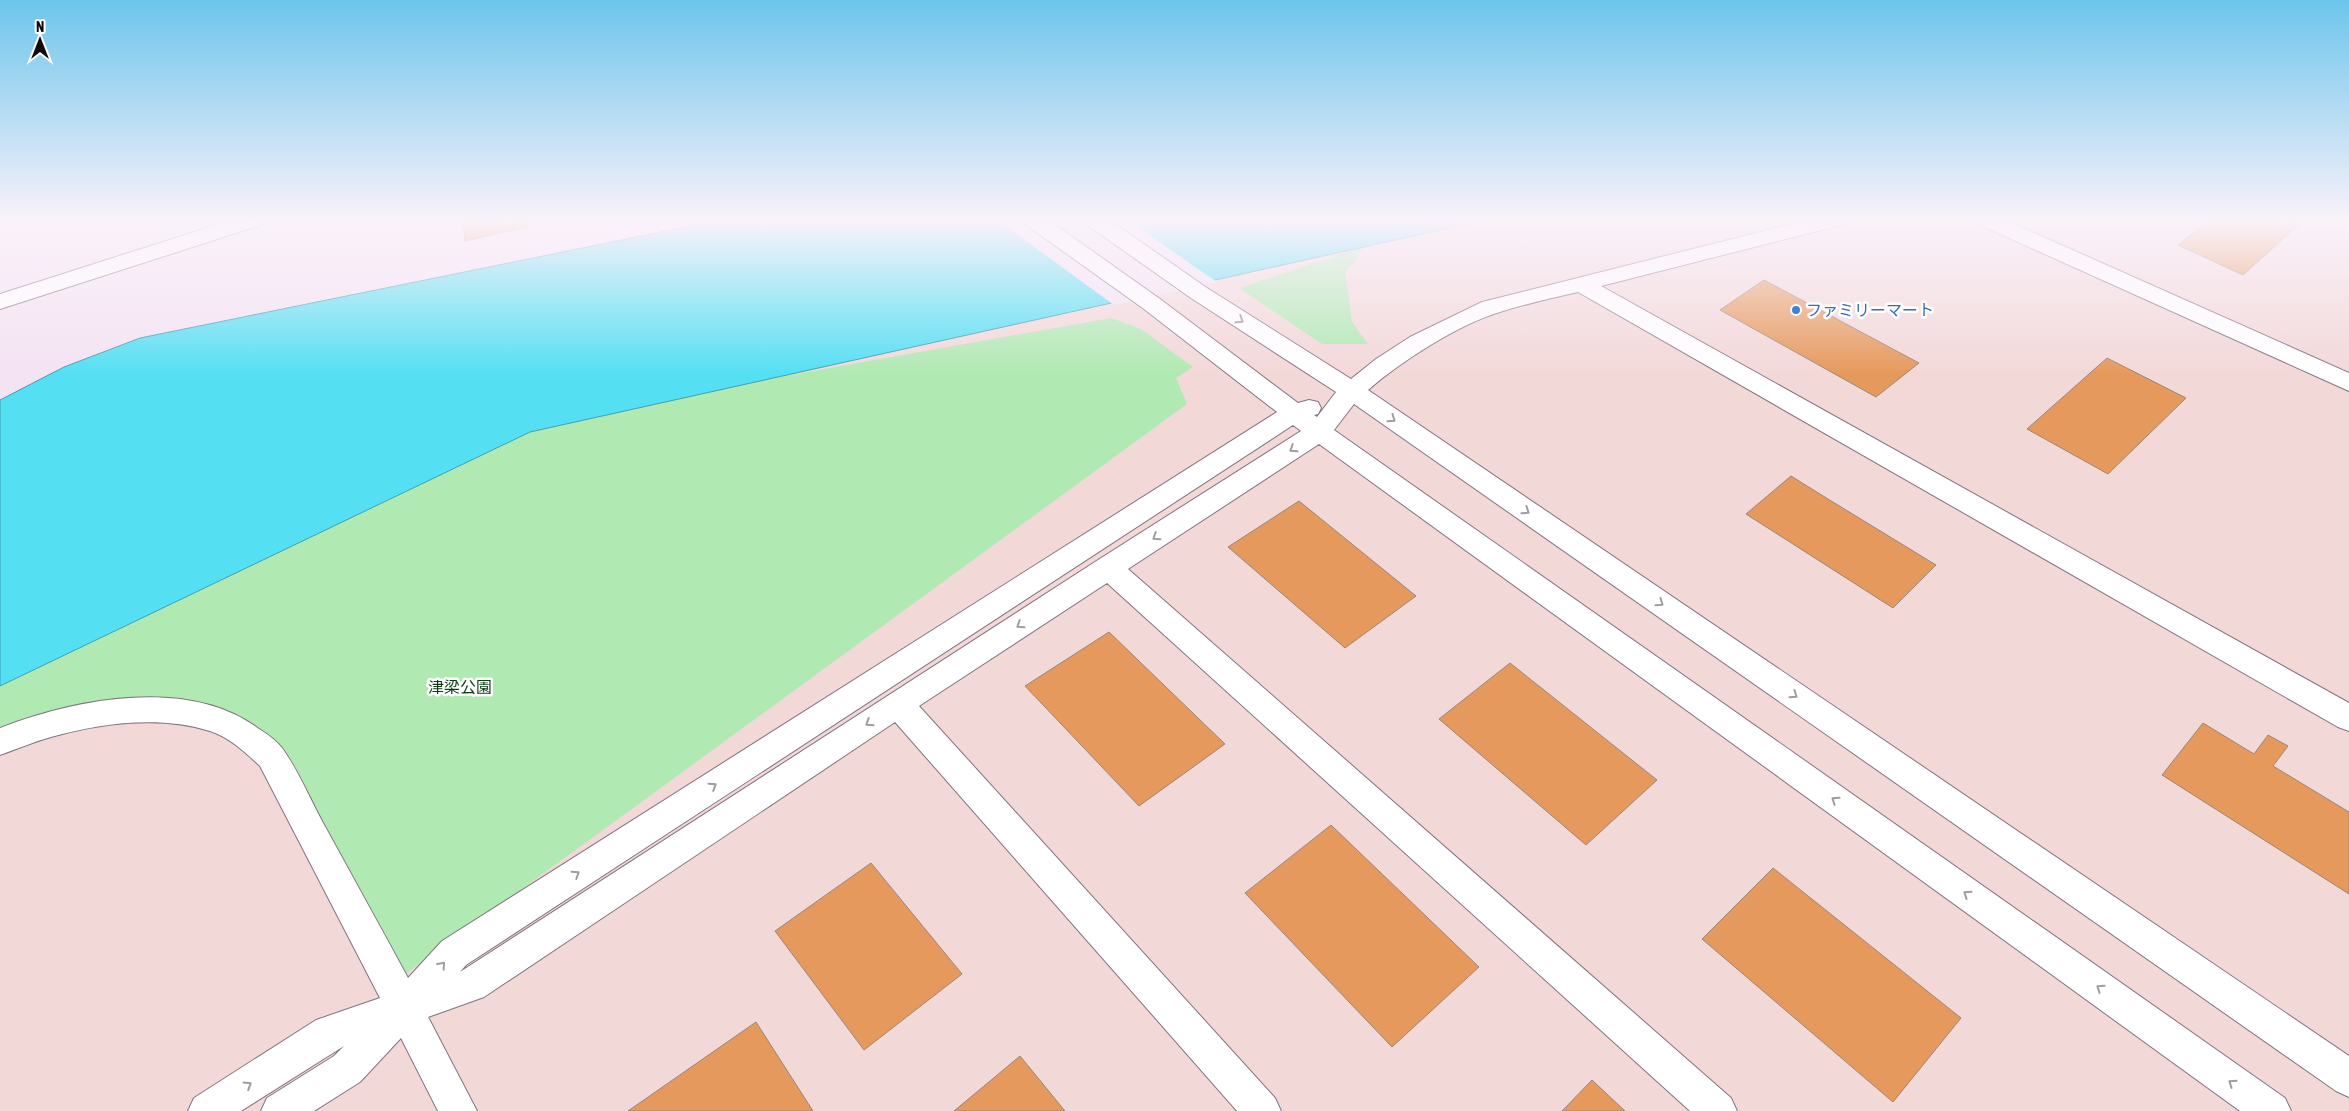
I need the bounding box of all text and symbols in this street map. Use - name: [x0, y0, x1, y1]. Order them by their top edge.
- north arrow: [15, 15, 65, 65]
- text: N: [36, 19, 44, 35]
- place label: ファミリーマート: [1806, 301, 1934, 319]
- marker: ファミリーマート: [1790, 304, 1802, 316]
- one-way arrow: [1235, 313, 1244, 323]
- one-way arrow: [1386, 413, 1396, 422]
- one-way arrow: [1289, 443, 1298, 452]
- one-way arrow: [1520, 505, 1530, 514]
- one-way arrow: [1152, 530, 1161, 540]
- one-way arrow: [1654, 597, 1664, 606]
- one-way arrow: [1016, 619, 1025, 628]
- park label: 津梁公園: [428, 678, 492, 696]
- one-way arrow: [1788, 689, 1797, 698]
- one-way arrow: [865, 717, 874, 727]
- one-way arrow: [708, 783, 717, 793]
- one-way arrow: [1831, 797, 1841, 806]
- one-way arrow: [571, 871, 580, 880]
- one-way arrow: [1964, 891, 1973, 900]
- one-way arrow: [436, 962, 445, 971]
- one-way arrow: [2096, 985, 2106, 994]
- one-way arrow: [2228, 1080, 2238, 1089]
- one-way arrow: [242, 1082, 251, 1091]

